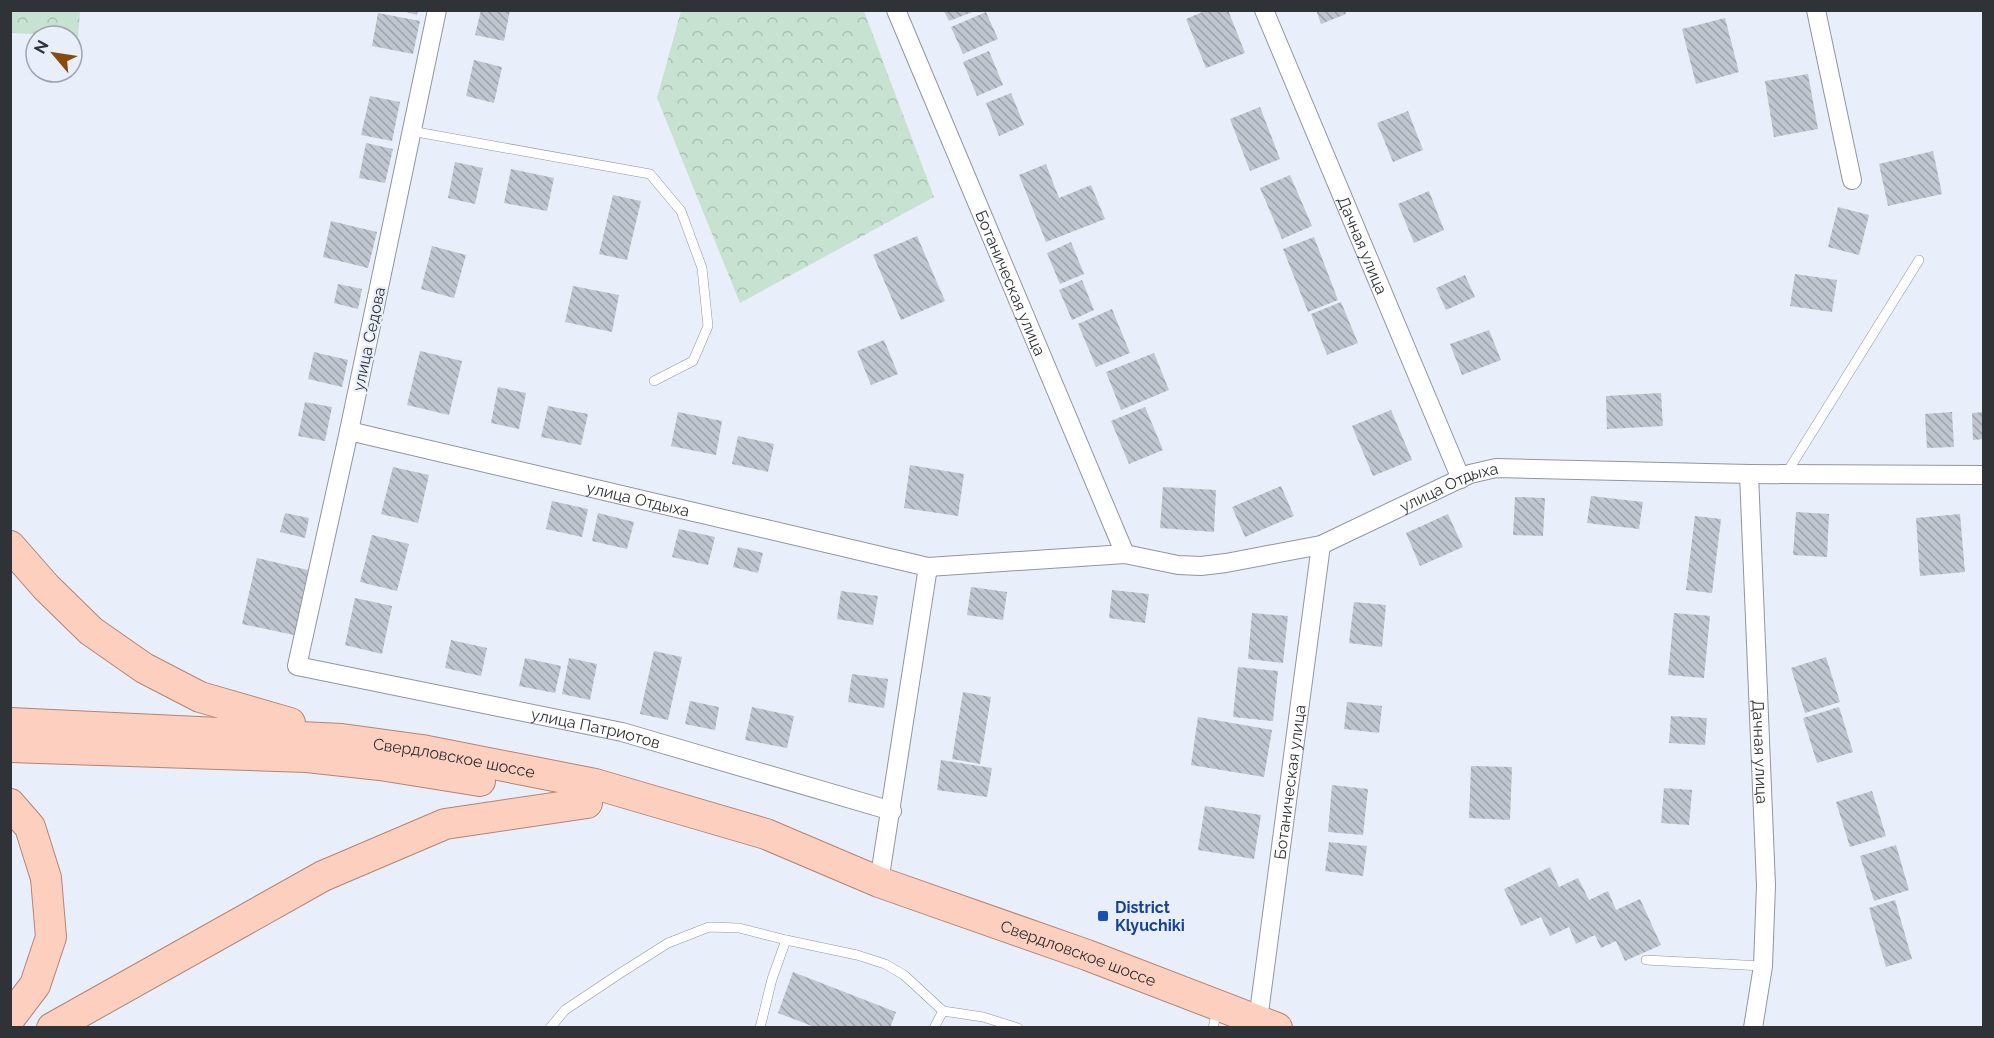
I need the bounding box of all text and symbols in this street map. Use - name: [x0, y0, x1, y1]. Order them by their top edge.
- north arrow: [24, 24, 84, 84]
- text: N: [30, 37, 53, 57]
- street label: Дачная улица: [1334, 193, 1392, 297]
- street label: Ботаническая улица: [972, 207, 1050, 358]
- street label: улица Седова: [349, 285, 389, 393]
- street label: улица Отдыха: [1397, 458, 1500, 516]
- street label: улица Отдыха: [585, 478, 691, 520]
- street label: Дачная улица: [1749, 699, 1772, 804]
- street label: улица Патриотов: [530, 704, 663, 752]
- street label: Ботаническая улица: [1270, 704, 1309, 861]
- street label: Свердловское шоссе: [372, 734, 537, 781]
- place label: District Klyuchiki: [1115, 898, 1185, 935]
- marker: District Klyuchiki: [1096, 909, 1110, 923]
- street label: Свердловское шоссе: [998, 916, 1159, 990]

